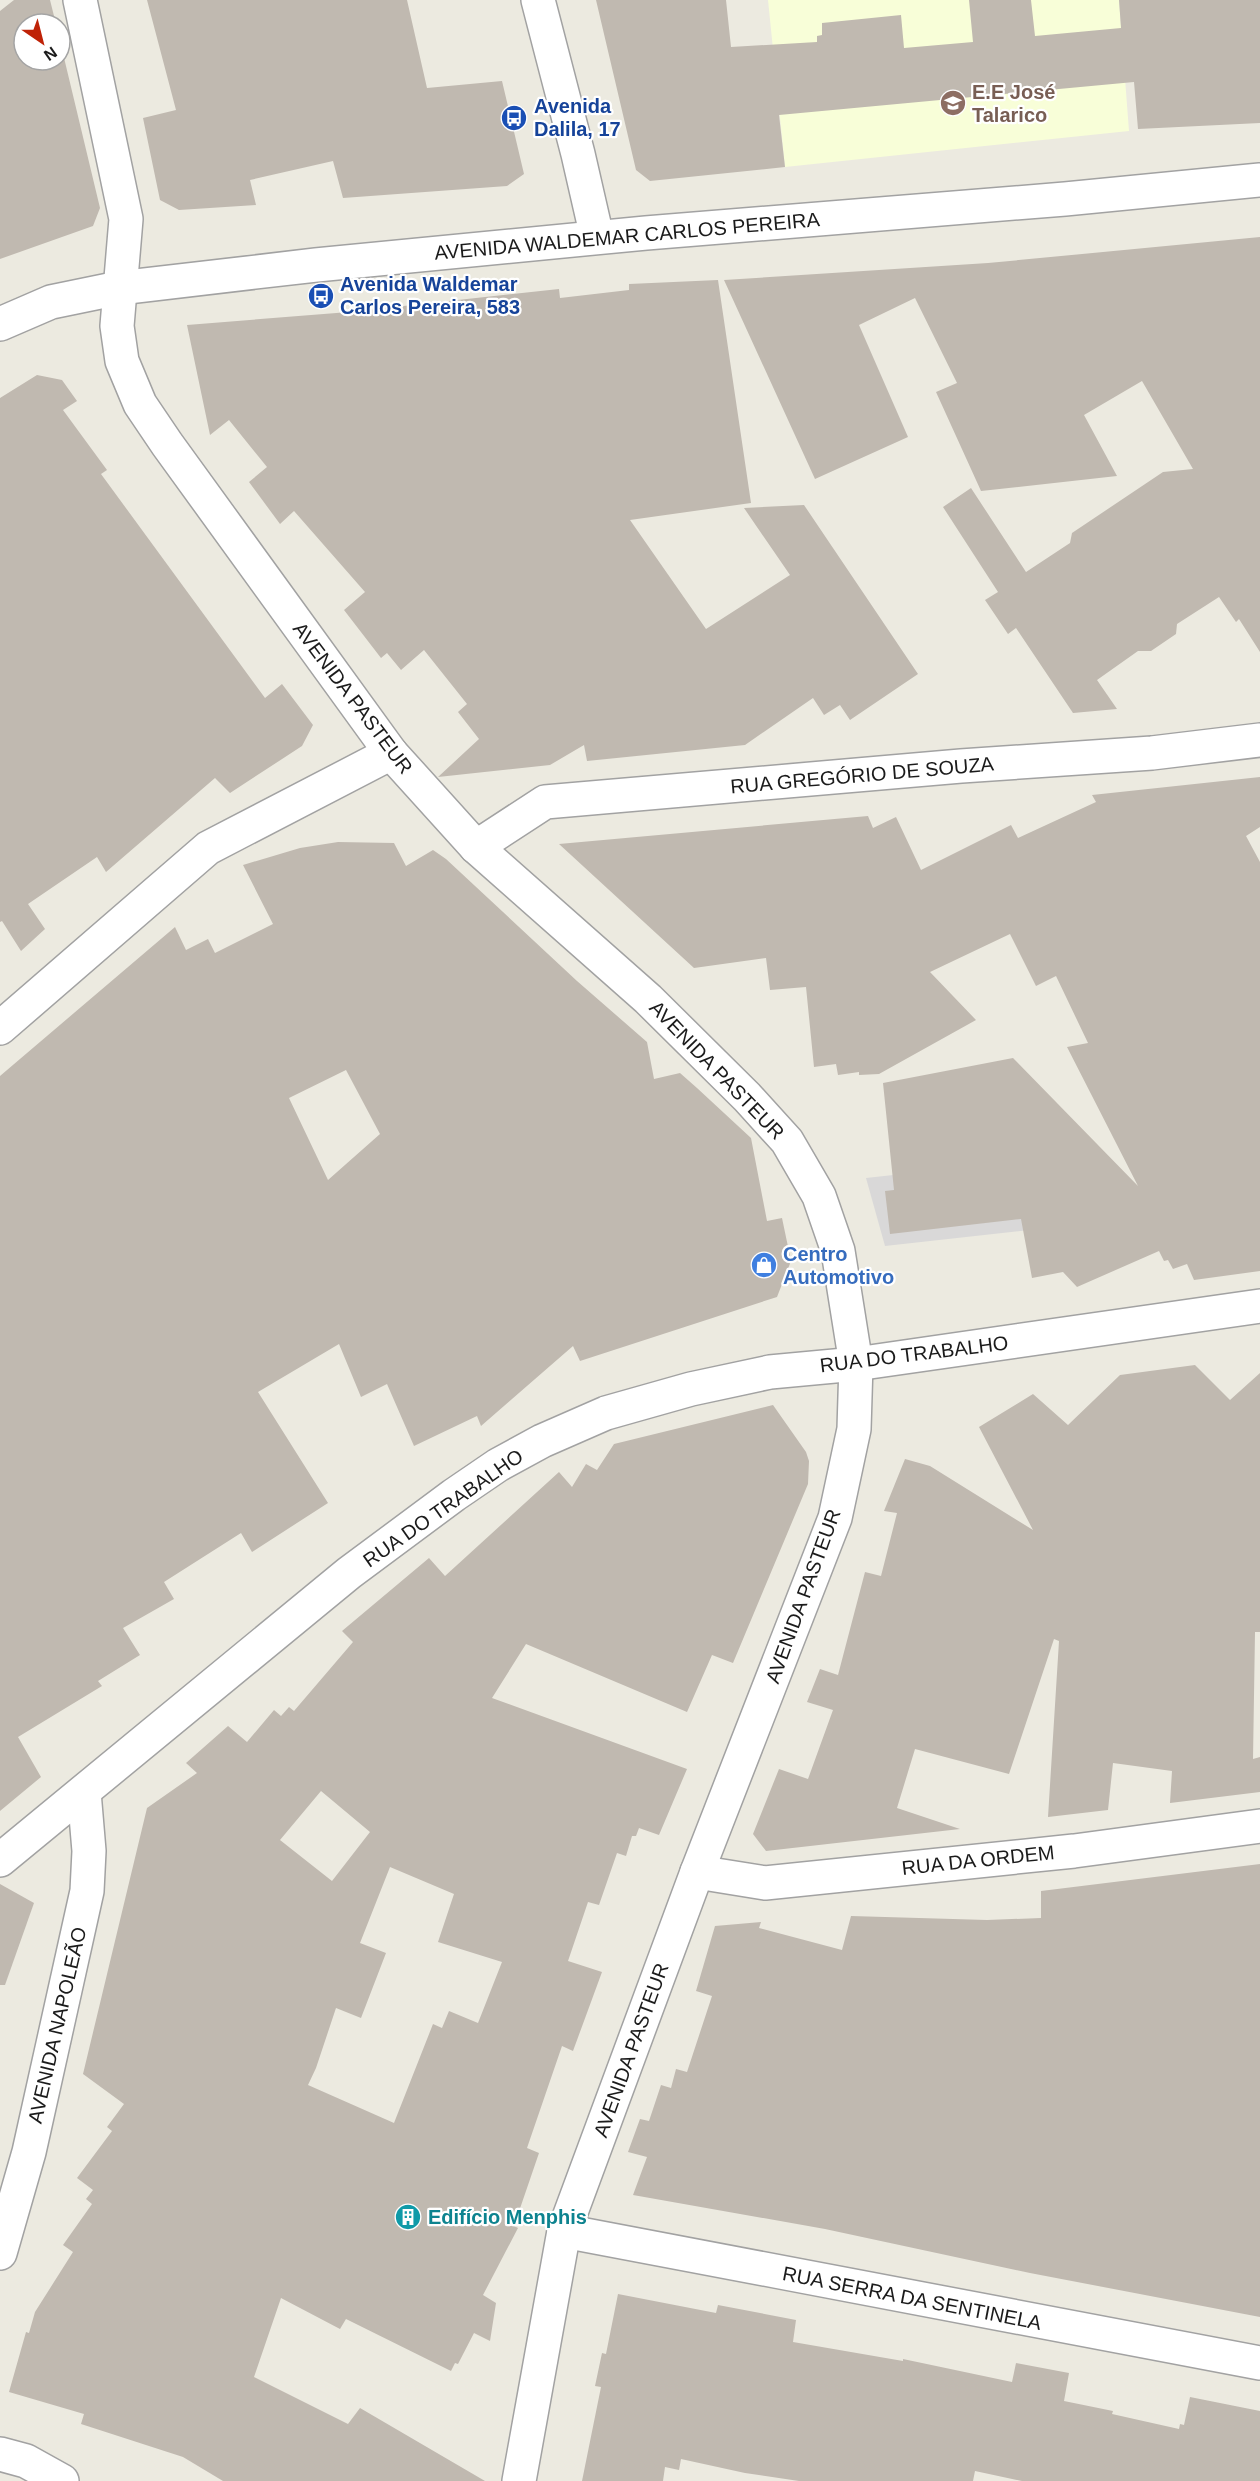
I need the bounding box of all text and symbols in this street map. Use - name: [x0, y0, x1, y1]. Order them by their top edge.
- north arrow: [12, 12, 72, 72]
- text: N: [41, 44, 60, 64]
- place label: E.E José Talarico: [972, 81, 1055, 126]
- school or university icon: E.E José Talarico: [938, 88, 968, 118]
- place label: Avenida Dalila, 17: [534, 95, 621, 140]
- bus stop icon: Avenida Dalila, 17: [499, 103, 529, 133]
- street label: AVENIDA WALDEMAR CARLOS PEREIRA: [433, 208, 821, 264]
- place label: Avenida Waldemar Carlos Pereira, 583: [340, 273, 520, 318]
- bus stop icon: Avenida Waldemar Carlos Pereira, 583: [306, 281, 336, 311]
- street label: AVENIDA PASTEUR: [289, 618, 417, 778]
- street label: RUA GREGÓRIO DE SOUZA: [729, 752, 995, 797]
- street label: AVENIDA PASTEUR: [645, 996, 789, 1144]
- place label: Centro Automotivo: [783, 1243, 894, 1288]
- shop icon: Centro Automotivo: [749, 1250, 779, 1280]
- street label: RUA DO TRABALHO: [819, 1332, 1009, 1376]
- street label: RUA DO TRABALHO: [359, 1445, 527, 1571]
- street label: AVENIDA PASTEUR: [761, 1506, 845, 1686]
- street label: RUA DA ORDEM: [901, 1841, 1055, 1879]
- street label: AVENIDA NAPOLEÃO: [23, 1924, 90, 2125]
- street label: AVENIDA PASTEUR: [589, 1960, 673, 2140]
- building icon: Edifício Menphis: [393, 2202, 423, 2232]
- place label: Edifício Menphis: [428, 2206, 587, 2228]
- street label: RUA SERRA DA SENTINELA: [781, 2262, 1044, 2334]

